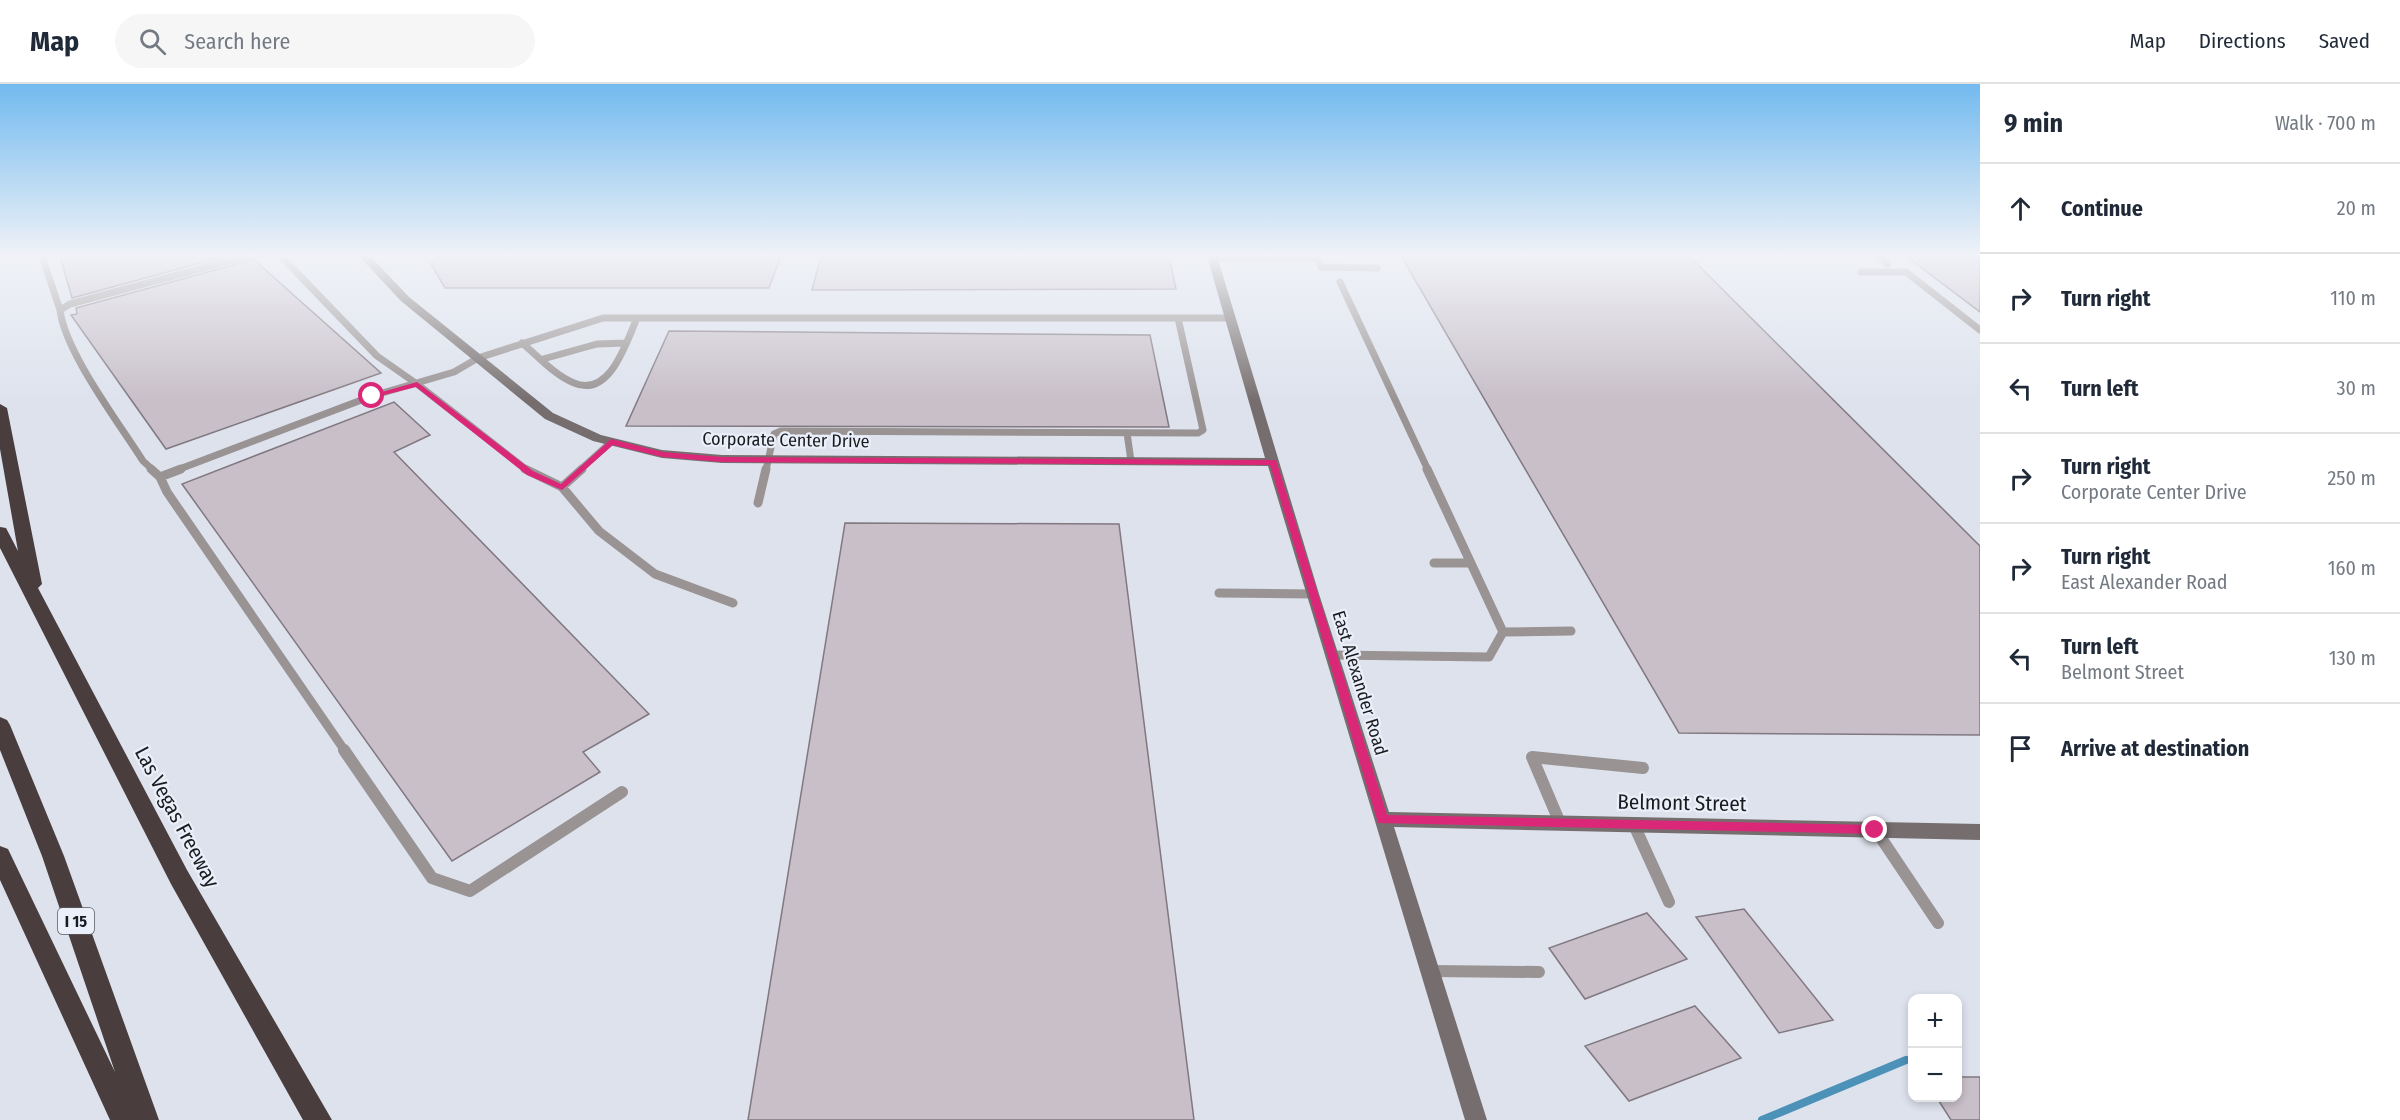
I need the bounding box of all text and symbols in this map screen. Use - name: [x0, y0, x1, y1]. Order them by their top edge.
- search box: [115, 14, 535, 68]
- text: Map: [30, 25, 79, 58]
- icon: search: [136, 25, 169, 58]
- text: Search here: [184, 28, 290, 55]
- text: Map: [2129, 28, 2166, 54]
- text: Directions: [2199, 28, 2286, 54]
- text: Saved: [2319, 28, 2370, 54]
- text: 9 min: [2004, 108, 2063, 139]
- text: Walk · 700 m: [2275, 111, 2376, 135]
- icon: ahead: [2004, 192, 2037, 225]
- text: Continue: [2061, 195, 2143, 222]
- text: 20 m: [2337, 196, 2376, 220]
- icon: right: [2004, 282, 2037, 315]
- text: Turn right: [2061, 285, 2150, 312]
- text: 110 m: [2330, 286, 2376, 310]
- icon: left: [2004, 372, 2037, 405]
- text: Turn left: [2061, 375, 2139, 402]
- text: 30 m: [2336, 376, 2376, 400]
- route start: [358, 382, 384, 408]
- street label: Corporate Center Drive: [702, 428, 870, 452]
- text: Turn right: [2061, 453, 2150, 480]
- icon: right: [2004, 462, 2037, 495]
- text: 250 m: [2328, 466, 2376, 490]
- text: Corporate Center Drive: [2061, 480, 2247, 504]
- text: Turn right: [2061, 543, 2150, 570]
- icon: right: [2004, 552, 2037, 585]
- text: 160 m: [2328, 556, 2376, 580]
- text: East Alexander Road: [2061, 570, 2228, 594]
- street label: East Alexander Road: [1328, 608, 1392, 758]
- text: Turn left: [2061, 633, 2139, 660]
- icon: left: [2004, 642, 2037, 675]
- text: 130 m: [2329, 646, 2376, 670]
- text: Belmont Street: [2061, 660, 2184, 684]
- icon: arrive: [2004, 732, 2037, 765]
- text: Arrive at destination: [2061, 735, 2249, 762]
- street label: Las Vegas Freeway: [129, 742, 225, 893]
- street label: Belmont Street: [1617, 789, 1747, 817]
- route end: [1861, 816, 1887, 842]
- road number: I 15: [58, 908, 94, 934]
- map controls: [1908, 994, 1962, 1102]
- button: +: [1908, 994, 1962, 1048]
- button: −: [1908, 1048, 1962, 1102]

